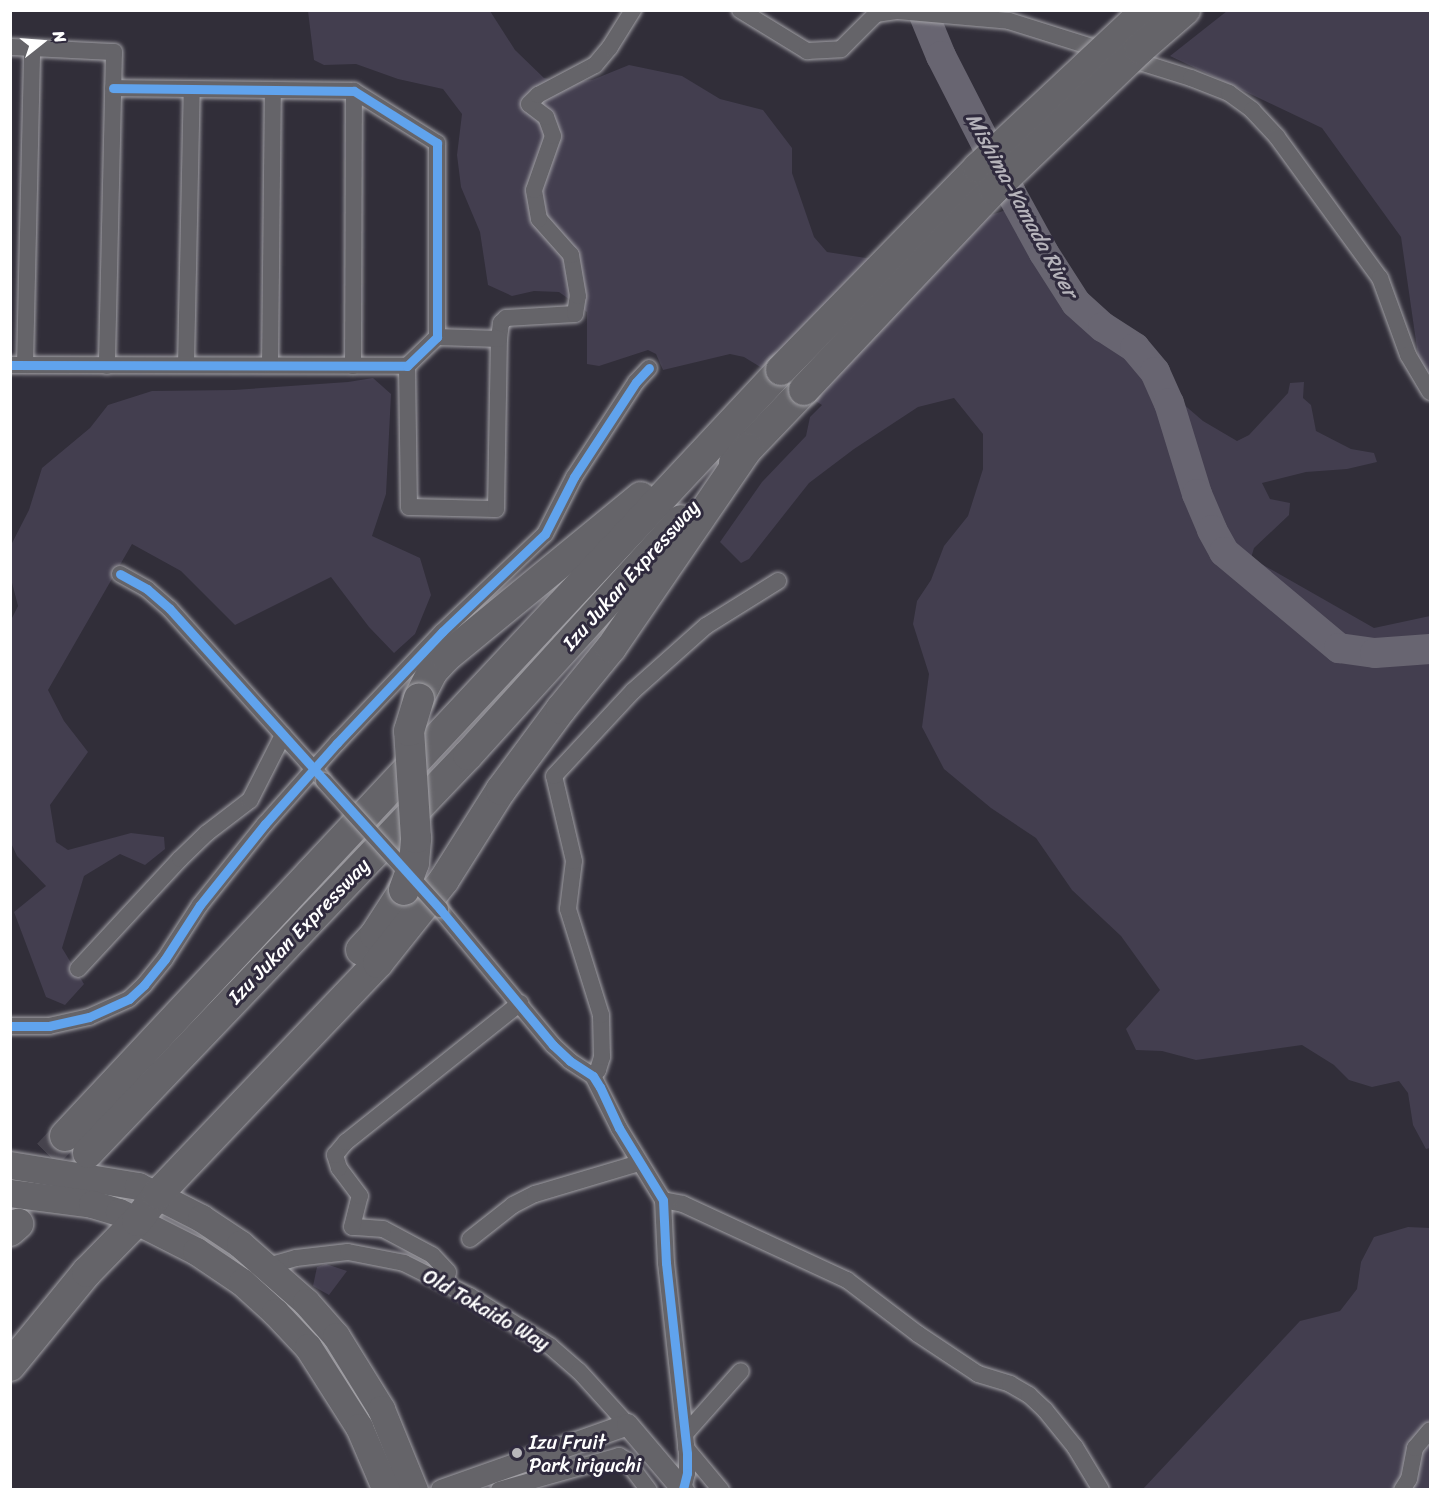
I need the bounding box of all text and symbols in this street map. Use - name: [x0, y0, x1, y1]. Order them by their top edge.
- north arrow: [12, 12, 72, 72]
- text: N: [44, 27, 75, 46]
- water label: Mishima-Yamada River: [961, 108, 1083, 302]
- street label: Izu Jukan Expressway: [557, 495, 705, 655]
- street label: Izu Jukan Expressway: [223, 853, 375, 1009]
- street label: Old Tokaido Way: [419, 1264, 553, 1356]
- place label: Izu Fruit Park iriguchi: [529, 1430, 641, 1477]
- marker: Izu Fruit Park iriguchi: [510, 1446, 524, 1460]

